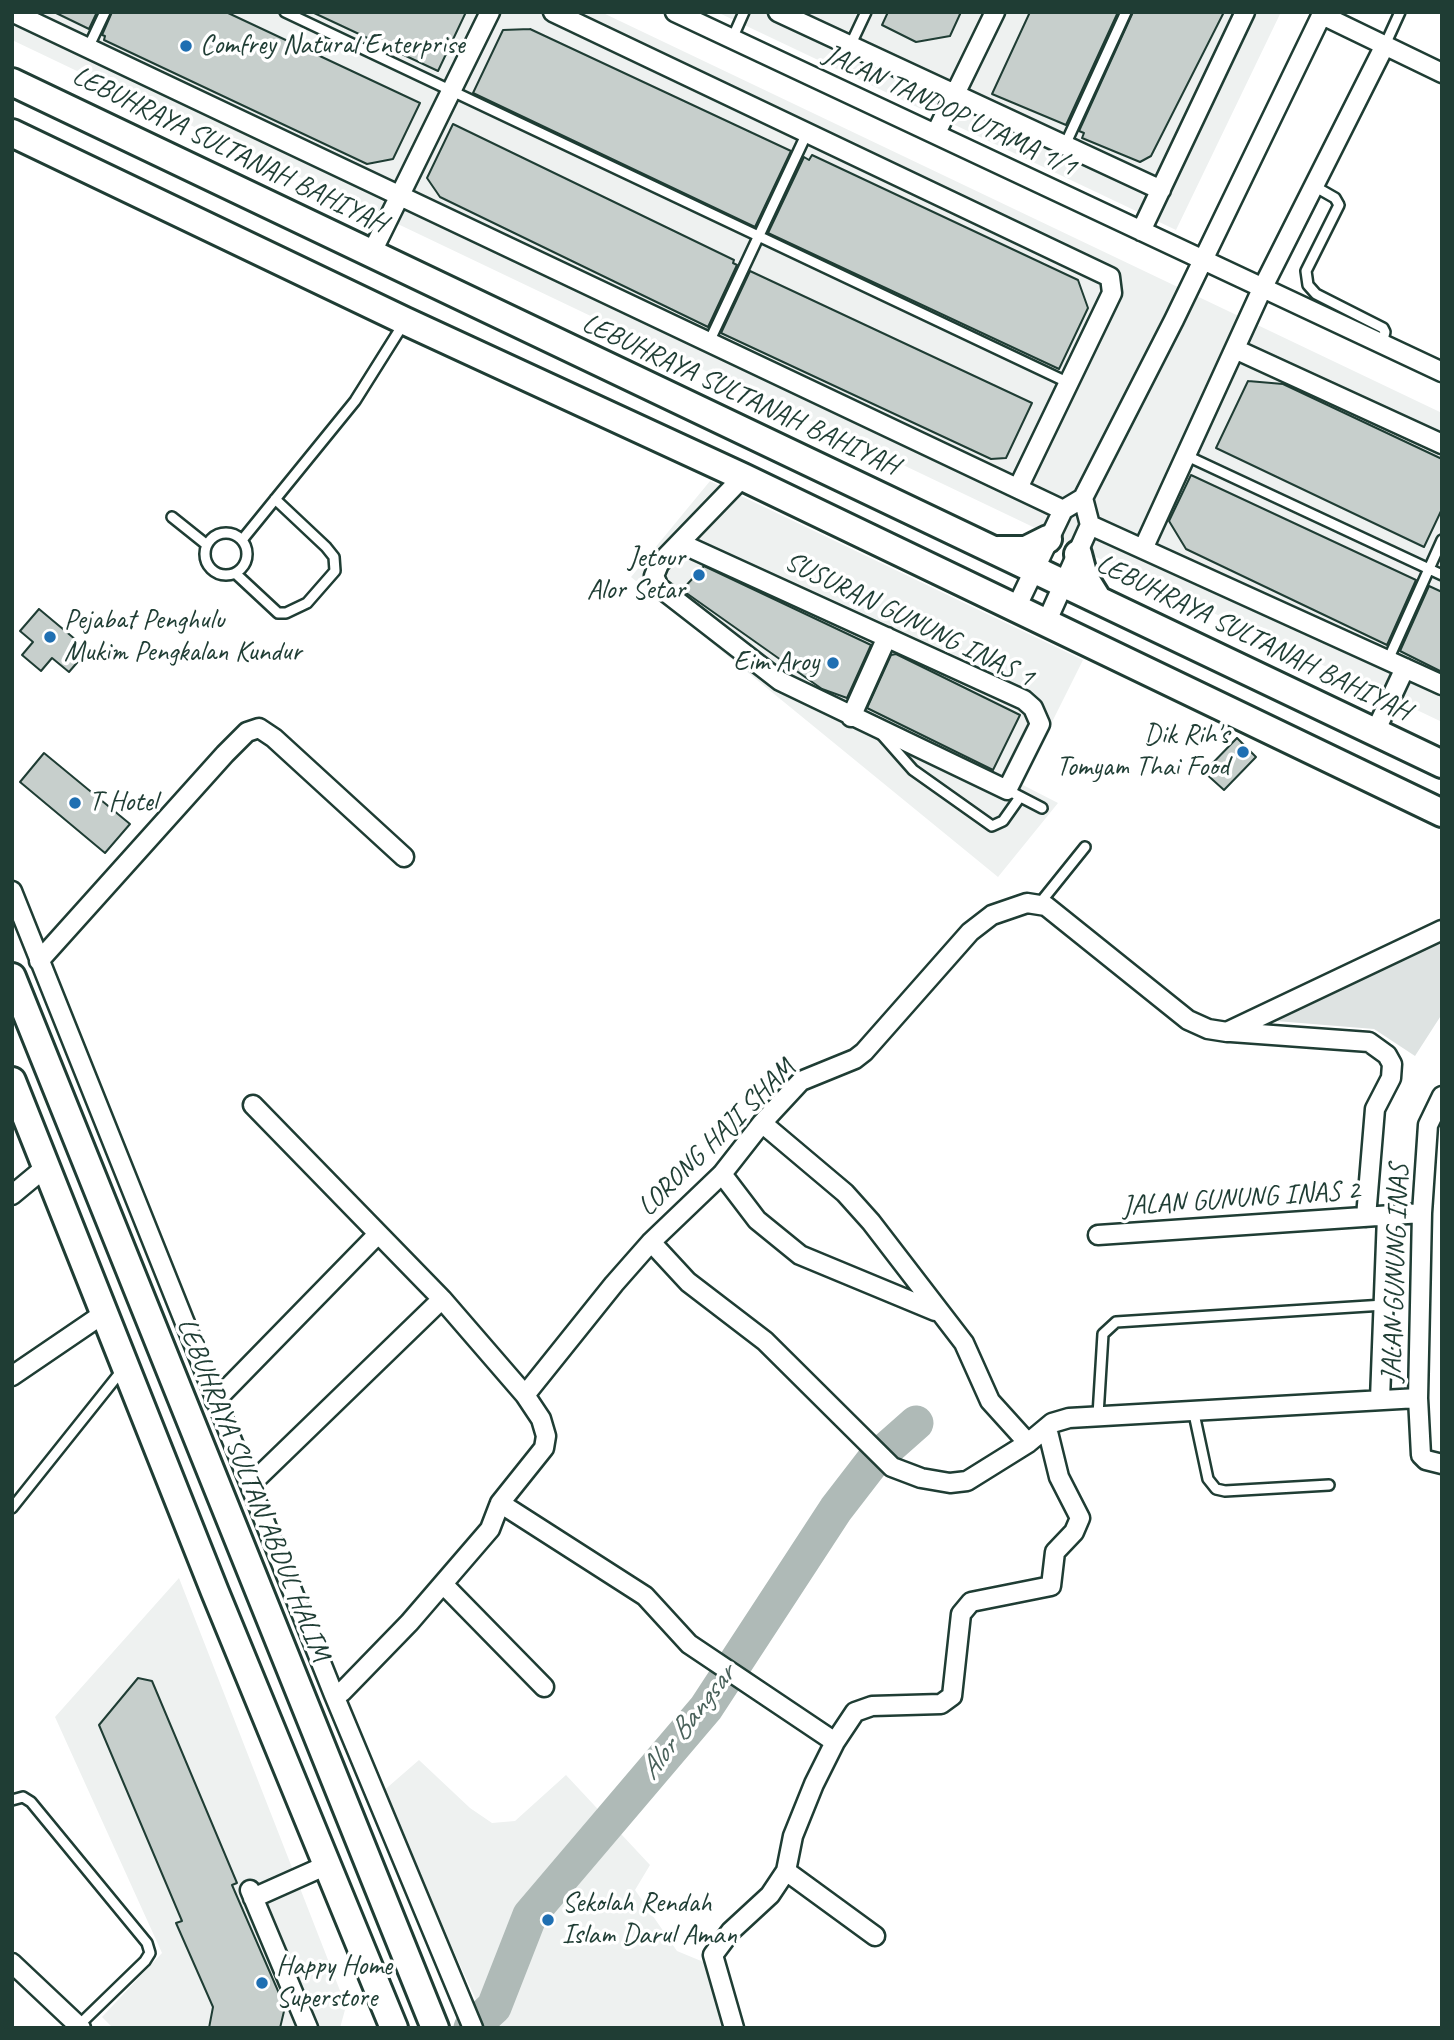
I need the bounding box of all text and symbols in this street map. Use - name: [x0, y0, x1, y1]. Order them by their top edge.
- place label: Comfrey Natural Enterprise: [200, 29, 465, 63]
- marker: Comfrey Natural Enterprise: [178, 38, 194, 54]
- street label: JALAN TANDOP UTAMA 1/1: [818, 38, 1082, 184]
- street label: LEBUHRAYA SULTANAH BAHIYAH: [67, 59, 391, 241]
- street label: LEBUHRAYA SULTANAH BAHIYAH: [577, 307, 903, 483]
- place label: Jetour Alor Setar: [587, 542, 685, 608]
- street label: SUSURAN GUNUNG INAS 1: [779, 545, 1039, 695]
- street label: LEBUHRAYA SULTANAH BAHIYAH: [1091, 547, 1415, 729]
- marker: Jetour Alor Setar: [691, 567, 707, 583]
- place label: Pejabat Penghulu Mukim Pengkalan Kundur: [64, 604, 302, 670]
- marker: Pejabat Penghulu Mukim Pengkalan Kundur: [42, 629, 58, 645]
- place label: Eim Aroy: [733, 646, 819, 680]
- marker: Eim Aroy: [825, 655, 841, 671]
- place label: Dik Rih's Tomyam Thai Food: [1056, 719, 1229, 785]
- marker: Dik Rih's Tomyam Thai Food: [1235, 744, 1251, 760]
- place label: T Hotel: [89, 786, 157, 820]
- marker: T Hotel: [67, 795, 83, 811]
- street label: LORONG HAJI SHAM: [631, 1052, 803, 1224]
- street label: JALAN GUNUNG INAS: [1375, 1163, 1417, 1383]
- street label: JALAN GUNUNG INAS 2: [1121, 1174, 1361, 1224]
- street label: LEBUHRAYA SULTAN ABDUL HALIM: [169, 1314, 337, 1666]
- water label: Alor Bangsar: [632, 1659, 744, 1787]
- place label: Sekolah Rendah Islam Darul Aman: [562, 1887, 737, 1953]
- marker: Sekolah Rendah Islam Darul Aman: [540, 1912, 556, 1928]
- place label: Happy Home Superstore: [276, 1950, 392, 2016]
- marker: Happy Home Superstore: [254, 1975, 270, 1991]

